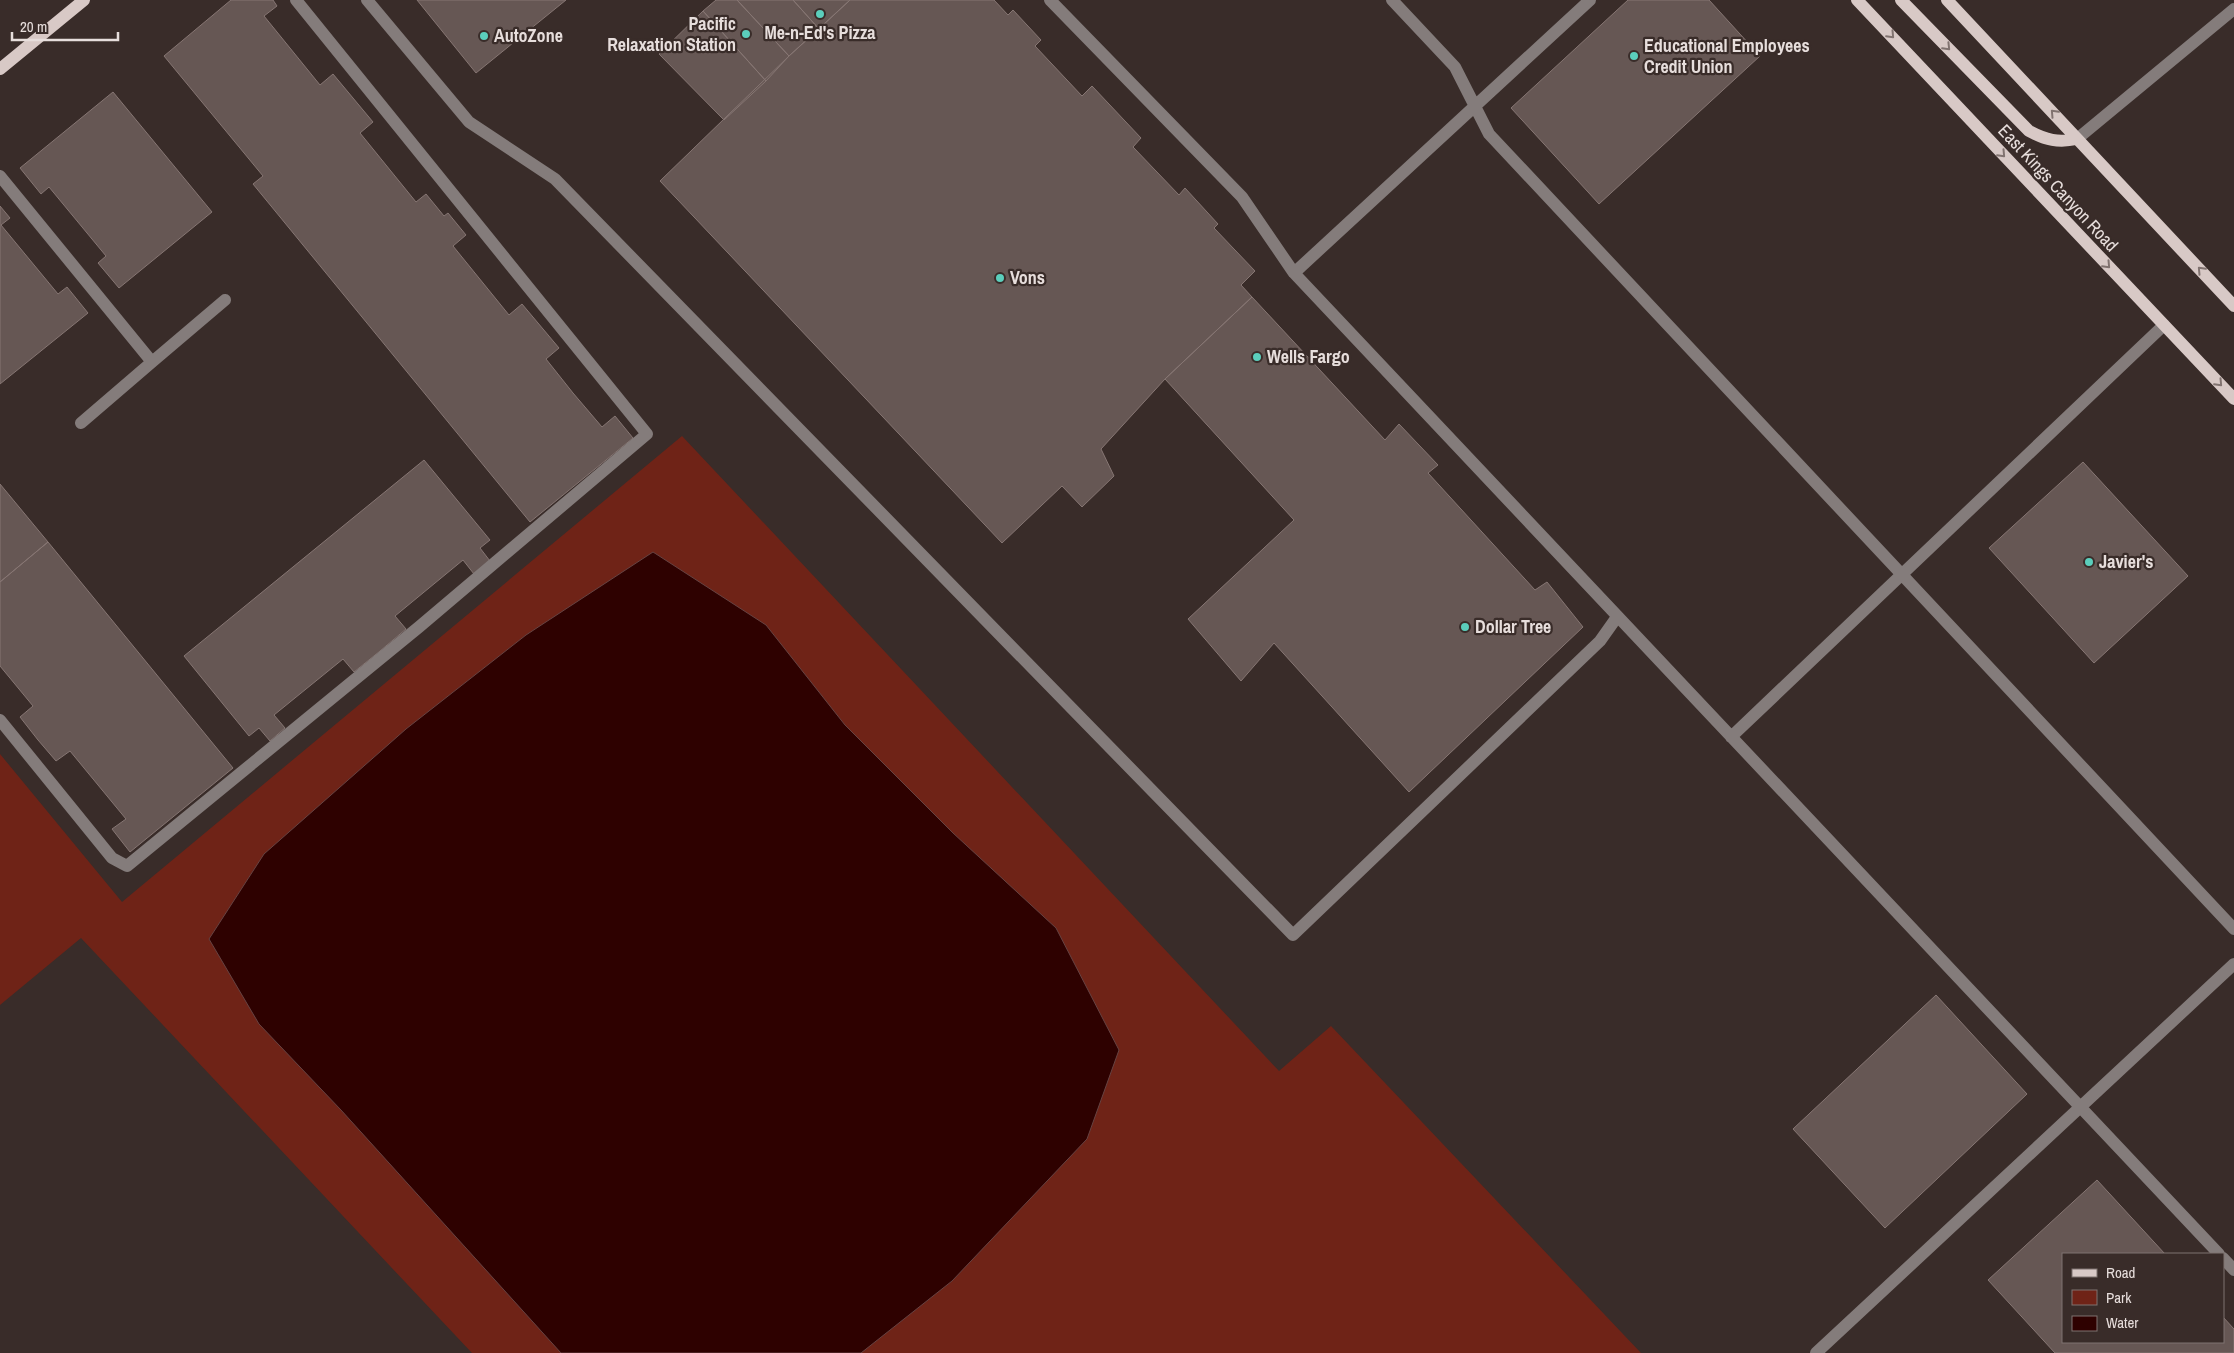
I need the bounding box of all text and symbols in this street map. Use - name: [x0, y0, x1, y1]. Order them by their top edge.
- marker: Me-n-Ed's Pizza: [814, 8, 826, 20]
- scale bar: [12, 10, 119, 42]
- place label: Pacific Relaxation Station: [607, 11, 736, 57]
- text: 20 m: [20, 16, 47, 37]
- place label: Me-n-Ed's Pizza: [765, 20, 876, 45]
- place label: AutoZone: [494, 23, 563, 48]
- marker: Pacific Relaxation Station: [740, 28, 752, 40]
- marker: AutoZone: [478, 30, 490, 42]
- one-way arrow: [1885, 30, 1894, 39]
- place label: Educational Employees Credit Union: [1644, 33, 1810, 79]
- one-way arrow: [1942, 42, 1951, 51]
- marker: Educational Employees Credit Union: [1628, 50, 1640, 62]
- one-way arrow: [2051, 110, 2060, 119]
- street label: East Kings Canyon Road: [1993, 119, 2124, 257]
- one-way arrow: [1996, 148, 2005, 157]
- one-way arrow: [2101, 260, 2110, 269]
- place label: Vons: [1010, 265, 1045, 290]
- one-way arrow: [2198, 267, 2207, 276]
- marker: Vons: [994, 272, 1006, 284]
- place label: Wells Fargo: [1267, 344, 1350, 369]
- marker: Wells Fargo: [1251, 351, 1263, 363]
- one-way arrow: [2213, 378, 2222, 387]
- place label: Javier's: [2099, 549, 2153, 574]
- marker: Javier's: [2083, 556, 2095, 568]
- place label: Dollar Tree: [1475, 614, 1551, 639]
- marker: Dollar Tree: [1459, 621, 1471, 633]
- legend: [2062, 1253, 2224, 1343]
- text: Road: [2106, 1262, 2135, 1283]
- text: Park: [2106, 1287, 2132, 1308]
- text: Water: [2106, 1312, 2138, 1333]

